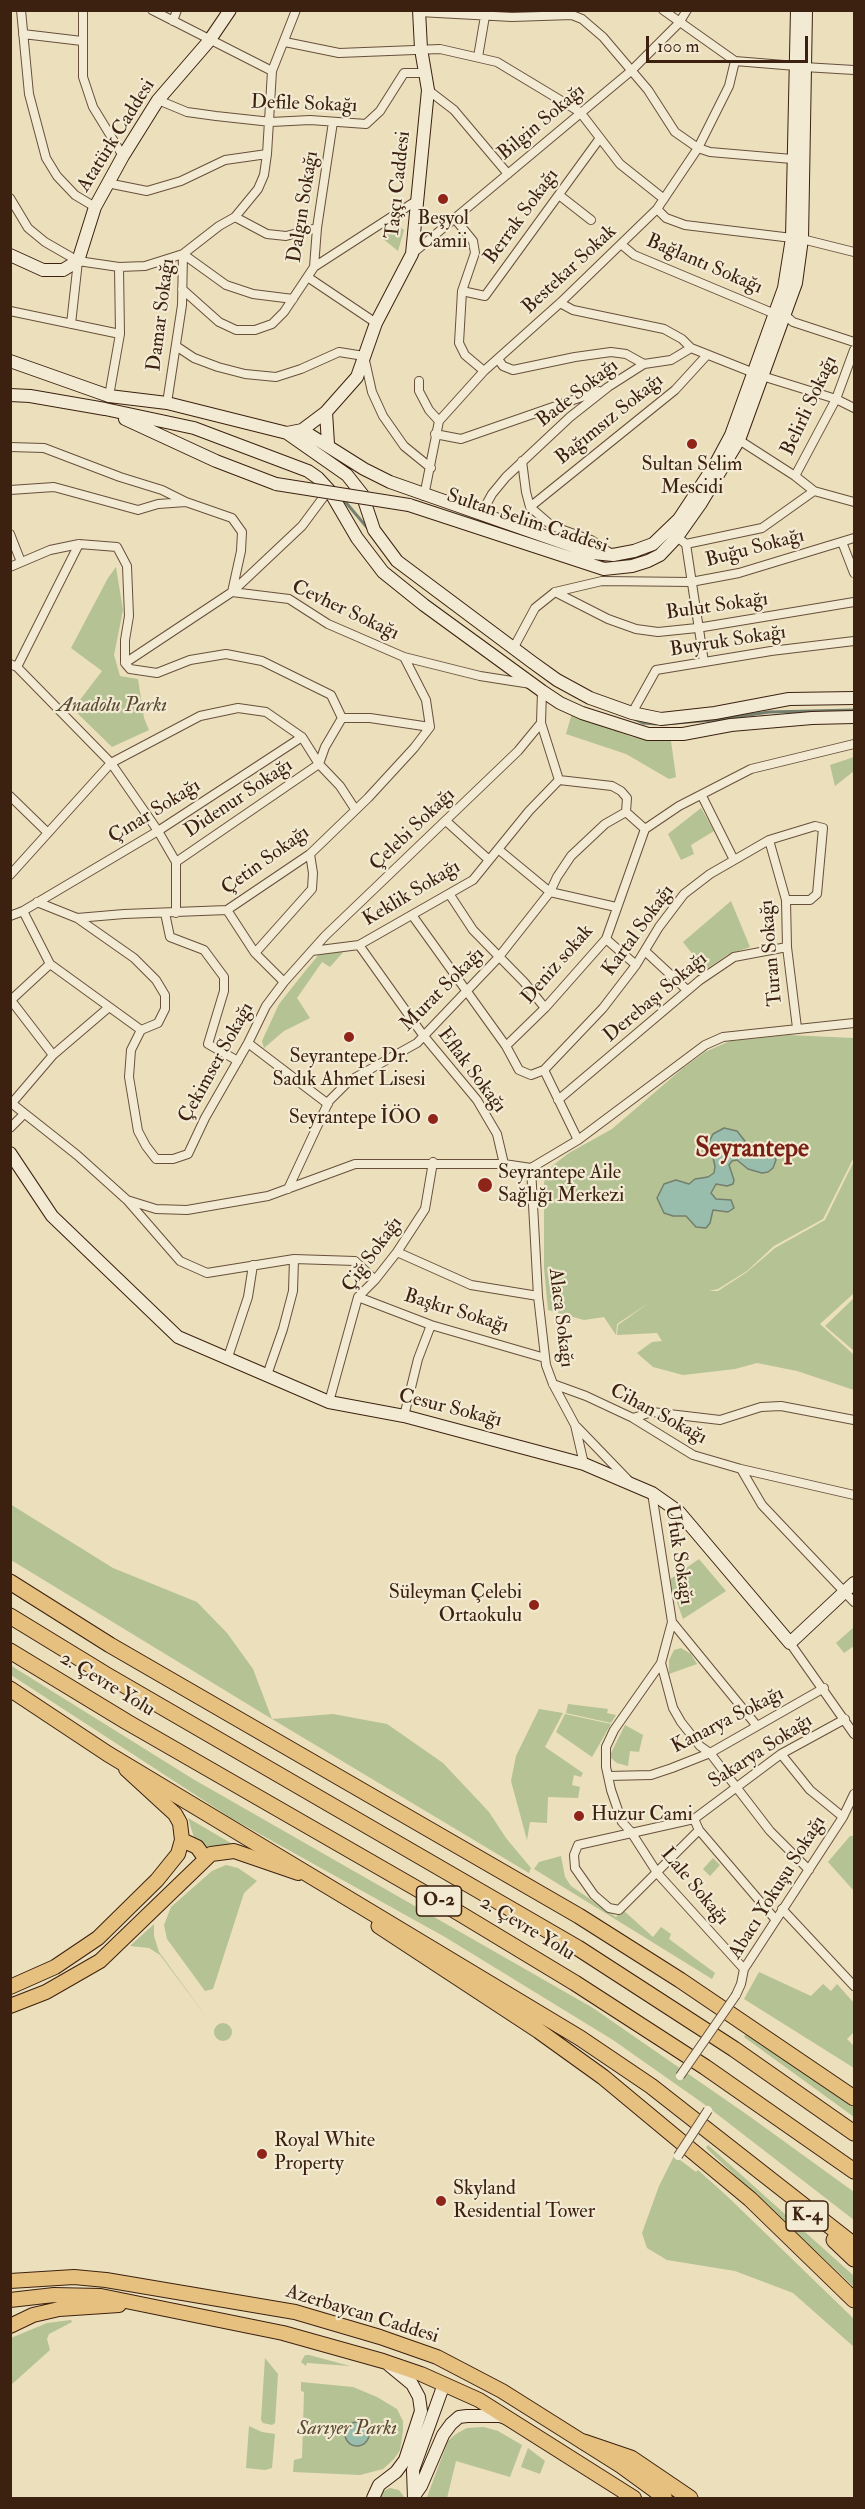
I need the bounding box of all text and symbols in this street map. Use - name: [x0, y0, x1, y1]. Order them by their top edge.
- scale bar: [649, 24, 811, 62]
- text: 100 m: [657, 35, 700, 58]
- street label: Atatürk Caddesi: [73, 75, 161, 197]
- street label: Bilgin Sokağı: [493, 80, 591, 166]
- street label: Defile Sokağı: [250, 91, 358, 119]
- street label: Taşçı Caddesi: [381, 130, 417, 240]
- street label: Dalgın Sokağı: [283, 149, 325, 265]
- street label: Berrak Sokağı: [479, 165, 565, 269]
- marker: Beşyol Camii: [436, 192, 450, 206]
- place label: Beşyol Camii: [417, 208, 469, 255]
- street label: Bestekar Sokak: [518, 220, 622, 320]
- street label: Bağlantı Sokağı: [642, 230, 766, 300]
- street label: Damar Sokağı: [143, 257, 181, 373]
- street label: Belirli Sokağı: [776, 352, 844, 460]
- street label: Bade Sokağı: [532, 355, 624, 433]
- street label: Bağımsız Sokağı: [551, 369, 669, 471]
- marker: Sultan Selim Mescidi: [685, 437, 699, 451]
- place label: Sultan Selim Mescidi: [641, 454, 743, 501]
- street label: Sultan Selim Caddesi: [443, 485, 611, 559]
- street label: Buğu Sokağı: [703, 524, 807, 574]
- street label: Cevher Sokağı: [288, 576, 402, 646]
- street label: Bulut Sokağı: [664, 588, 770, 626]
- street label: Buyruk Sokağı: [668, 621, 788, 663]
- park label: Anadolu Parkı: [57, 695, 167, 719]
- street label: Didenur Sokağı: [180, 754, 298, 844]
- street label: Çınar Sokağı: [105, 774, 205, 850]
- street label: Çelebi Sokağı: [365, 783, 461, 877]
- street label: Çetin Sokağı: [217, 821, 315, 901]
- street label: Keklik Sokağı: [359, 856, 465, 932]
- street label: Kartal Sokağı: [598, 881, 680, 981]
- street label: Turan Sokağı: [755, 899, 789, 1007]
- street label: Deniz sokak: [517, 920, 599, 1010]
- street label: Murat Sokağı: [396, 943, 490, 1037]
- street label: Derebaşı Sokağı: [599, 948, 713, 1048]
- street label: Çekimser Sokağı: [174, 999, 260, 1127]
- street label: Eflak Sokağı: [431, 1024, 511, 1118]
- marker: Seyrantepe Dr. Sadık Ahmet Lisesi: [342, 1030, 356, 1044]
- place label: Seyrantepe Dr. Sadık Ahmet Lisesi: [272, 1046, 426, 1093]
- place label: Seyrantepe İÖO: [289, 1107, 421, 1131]
- marker: Seyrantepe İÖO: [426, 1112, 440, 1126]
- district label: Seyrantepe: [695, 1134, 809, 1166]
- place label: Seyrantepe Aile Sağlığı Merkezi: [498, 1162, 624, 1209]
- marker: Seyrantepe Aile Sağlığı Merkezi: [476, 1176, 494, 1194]
- street label: Çiğ Sokağı: [338, 1213, 408, 1297]
- street label: Alaca Sokağı: [542, 1267, 578, 1369]
- street label: Başkır Sokağı: [401, 1285, 511, 1339]
- street label: Cihan Sokağı: [605, 1379, 711, 1451]
- street label: Cesur Sokağı: [396, 1385, 504, 1433]
- street label: Ufuk Sokağı: [658, 1504, 698, 1606]
- place label: Süleyman Çelebi Ortaokulu: [389, 1582, 522, 1629]
- marker: Süleyman Çelebi Ortaokulu: [527, 1598, 541, 1612]
- street label: 2. Çevre Yolu: [55, 1647, 159, 1723]
- street label: Kanarya Sokağı: [668, 1682, 788, 1760]
- street label: Sakarya Sokağı: [705, 1710, 817, 1794]
- place label: Huzur Cami: [591, 1804, 693, 1828]
- marker: Huzur Cami: [572, 1809, 586, 1823]
- street label: Abacı Yokuşu Sokağı: [724, 1812, 832, 1964]
- street label: Lale Sokağı: [655, 1843, 733, 1931]
- road number: O-2: [416, 1886, 462, 1916]
- street label: 2. Çevre Yolu: [475, 1891, 579, 1967]
- place label: Royal White Property: [274, 2130, 375, 2177]
- marker: Royal White Property: [255, 2147, 269, 2161]
- place label: Skyland Residential Tower: [453, 2178, 595, 2225]
- marker: Skyland Residential Tower: [434, 2194, 448, 2208]
- road number: K-4: [786, 2201, 828, 2231]
- street label: Azerbaycan Caddesi: [283, 2280, 441, 2350]
- park label: Sarıyer Parkı: [297, 2418, 397, 2442]

